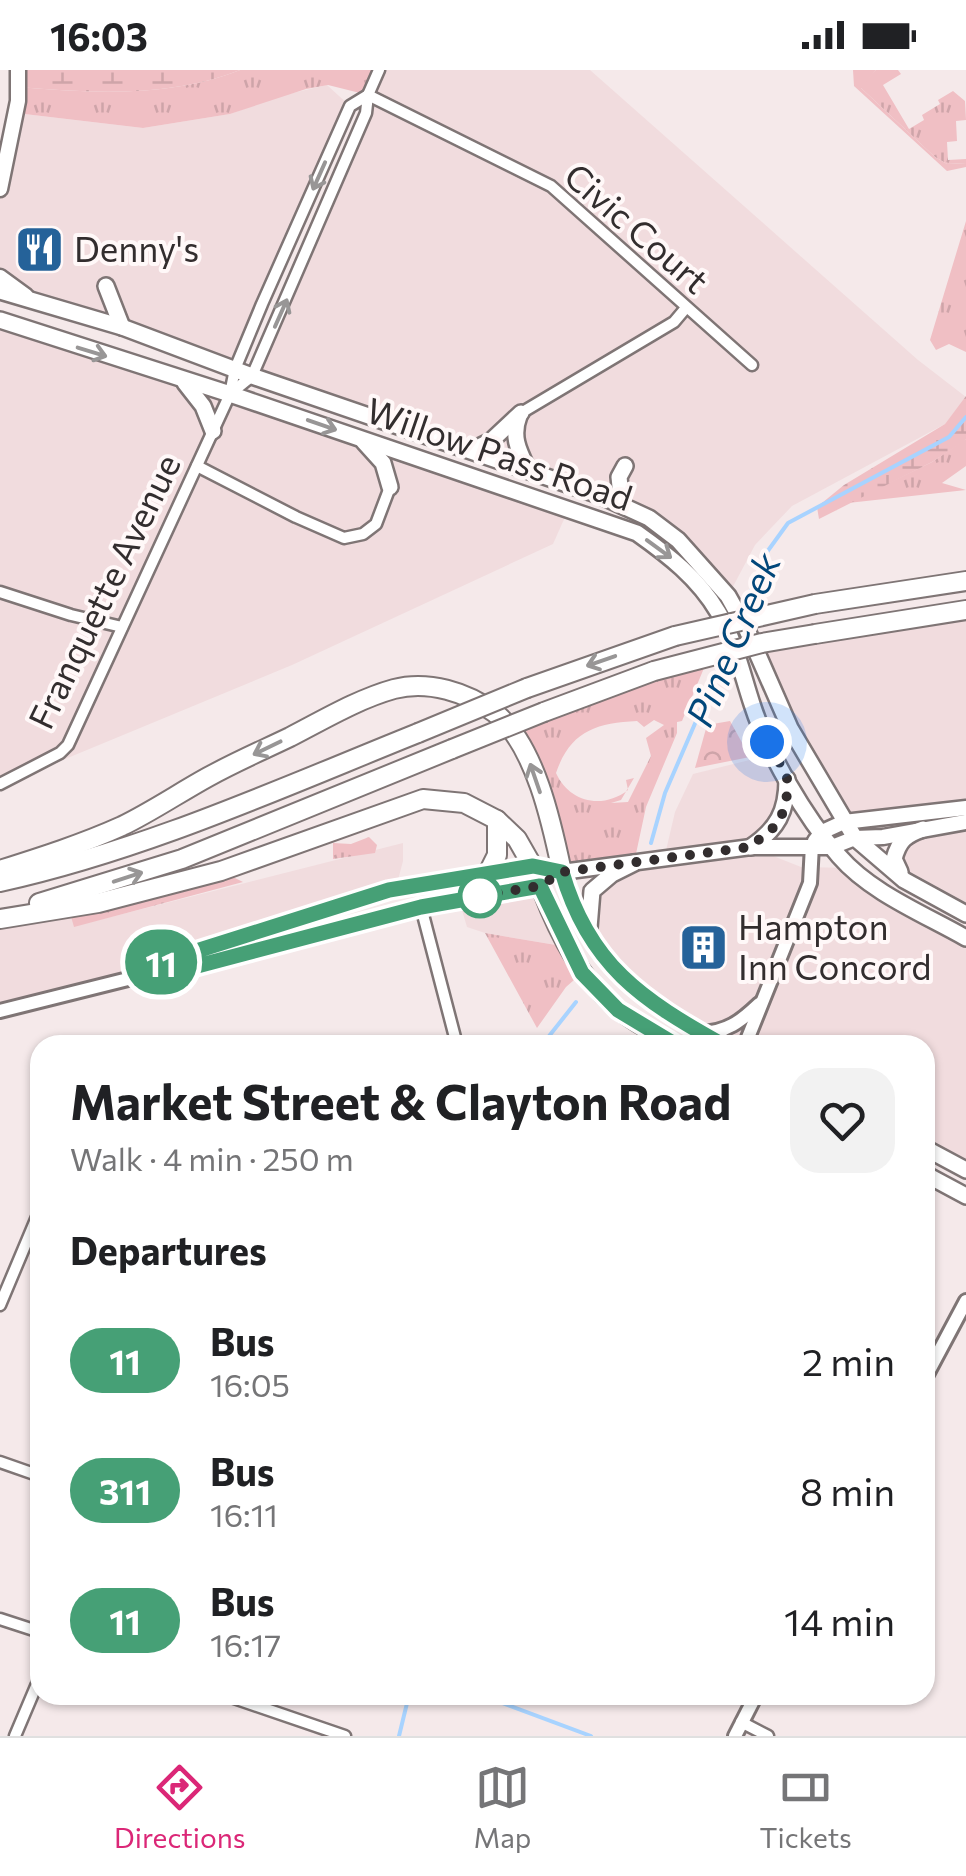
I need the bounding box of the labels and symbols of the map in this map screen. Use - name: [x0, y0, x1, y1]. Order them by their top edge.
- street label: Civic Court: [557, 153, 718, 301]
- one-way arrow: [309, 160, 327, 191]
- restaurant icon: Denny's: [13, 224, 65, 276]
- place label: Denny's: [74, 226, 199, 269]
- one-way arrow: [272, 299, 291, 329]
- one-way arrow: [76, 344, 107, 362]
- street label: Willow Pass Road: [361, 387, 638, 518]
- one-way arrow: [306, 418, 338, 436]
- street label: Franquette Avenue: [18, 447, 188, 735]
- one-way arrow: [645, 538, 672, 559]
- water label: Pine Creek: [674, 544, 790, 733]
- one-way arrow: [586, 653, 617, 671]
- your location: [742, 717, 792, 767]
- one-way arrow: [252, 739, 282, 758]
- one-way arrow: [525, 764, 543, 795]
- one-way arrow: [111, 867, 143, 885]
- unlabelled marker: [459, 875, 501, 917]
- place label: Hampton Inn Concord: [738, 904, 931, 987]
- building icon: Hampton Inn Concord: [677, 922, 729, 974]
- line badge: 11: [116, 930, 206, 994]

